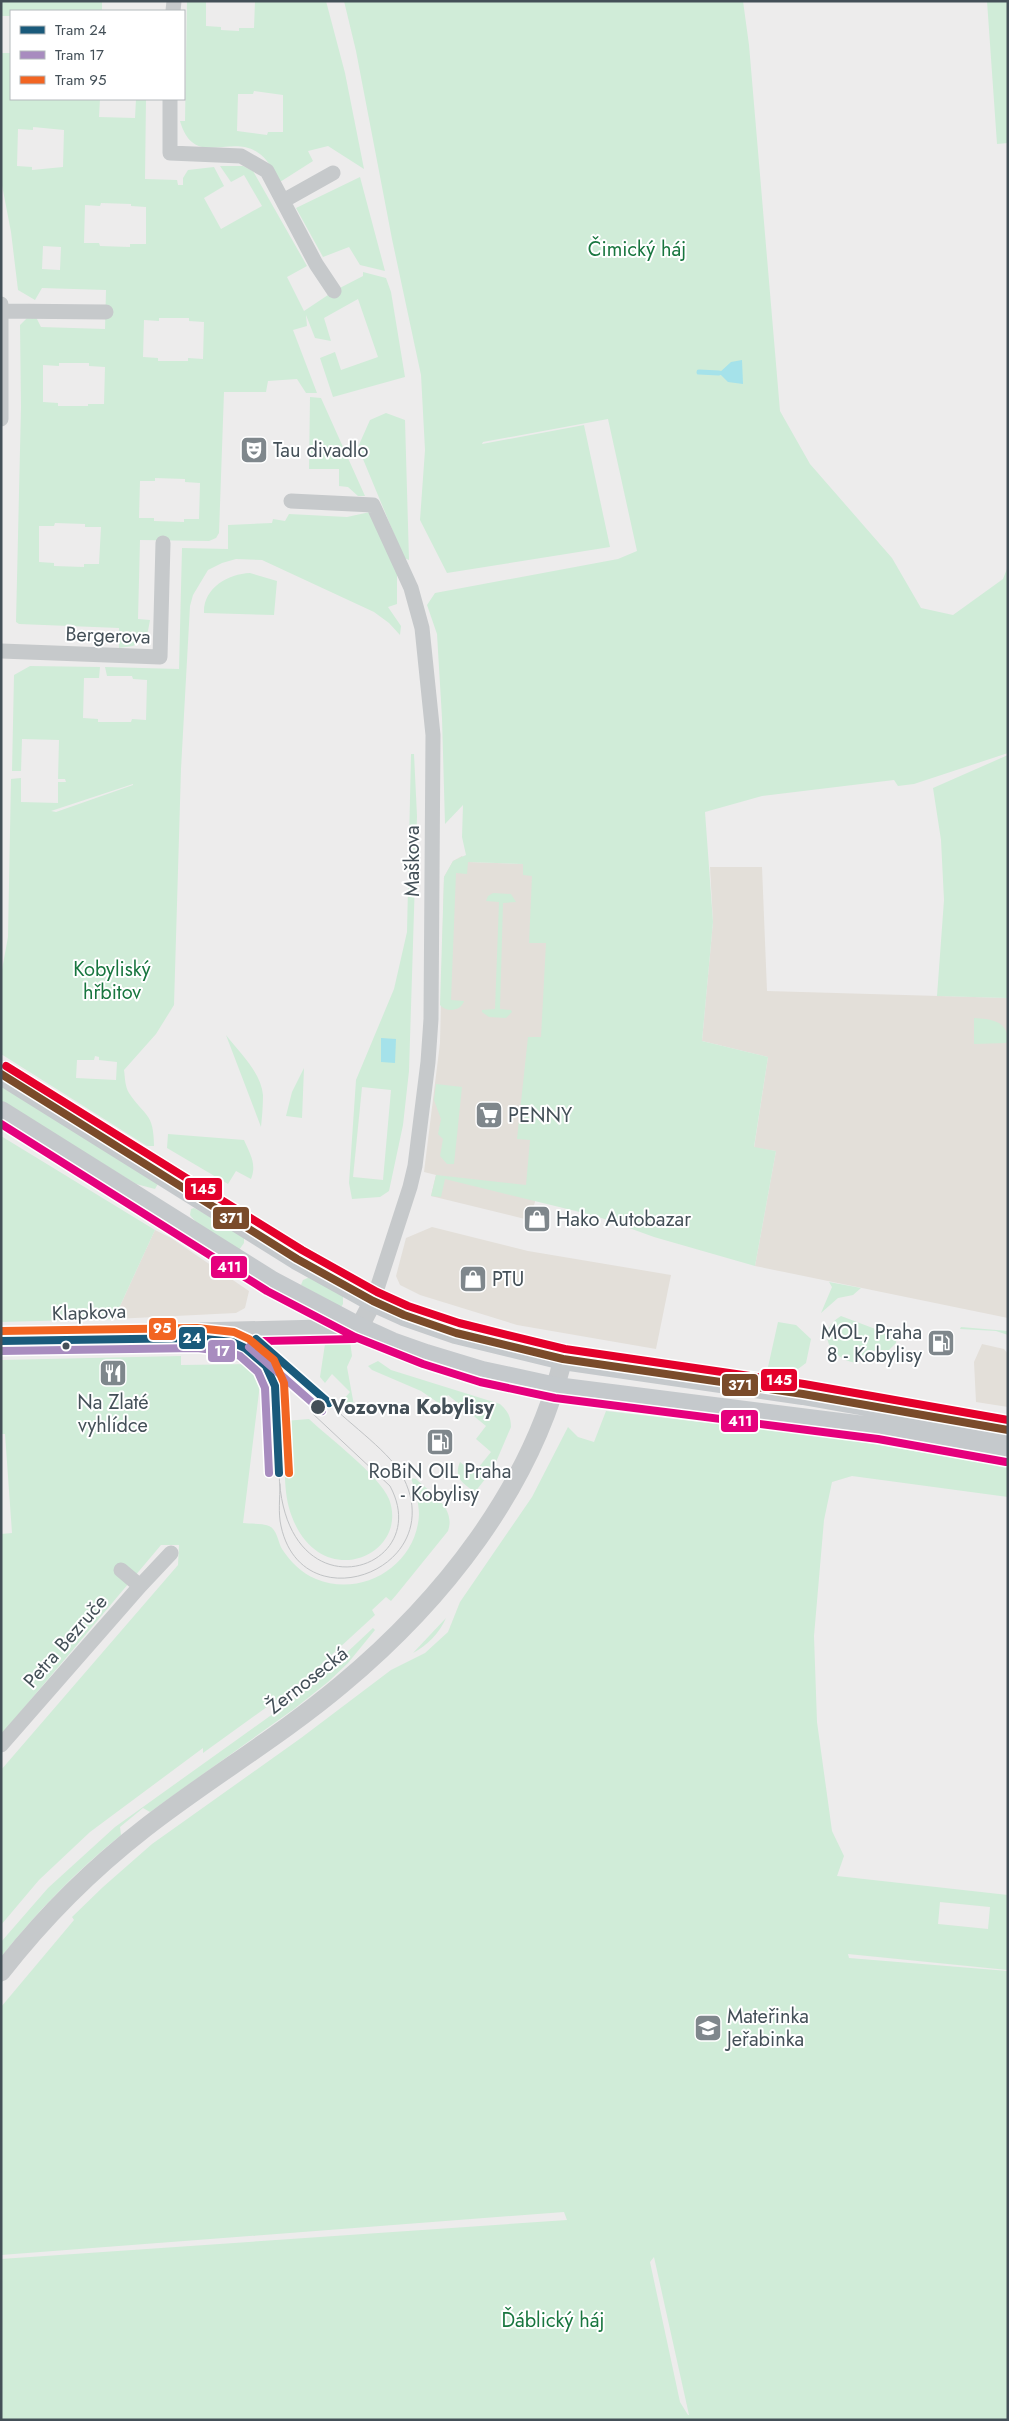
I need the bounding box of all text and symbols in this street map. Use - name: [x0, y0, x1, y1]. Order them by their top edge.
- legend: [10, 10, 185, 100]
- text: Tram 24: [55, 19, 107, 41]
- text: Tram 17: [55, 44, 104, 66]
- text: Tram 95: [55, 69, 106, 91]
- park label: Čimický háj: [588, 235, 686, 264]
- theatre icon: Tau divadlo: [239, 435, 269, 465]
- place label: Tau divadlo: [273, 436, 368, 465]
- street label: Bergerova: [65, 620, 151, 651]
- street label: Maškova: [398, 825, 427, 897]
- park label: Kobyliský hřbitov: [73, 955, 151, 1007]
- supermarket icon: PENNY: [474, 1100, 504, 1130]
- place label: PENNY: [508, 1101, 573, 1130]
- line badge: 145: [184, 1177, 223, 1201]
- text: 145: [190, 1179, 216, 1199]
- shop icon: Hako Autobazar: [522, 1204, 552, 1234]
- place label: Hako Autobazar: [556, 1205, 691, 1234]
- line badge: 371: [212, 1206, 250, 1230]
- text: 371: [219, 1208, 243, 1228]
- line badge: 411: [210, 1255, 248, 1279]
- text: 411: [217, 1257, 241, 1277]
- shop icon: PTU: [458, 1264, 488, 1294]
- place label: PTU: [492, 1265, 524, 1294]
- street label: Klapkova: [51, 1297, 127, 1328]
- line badge: 95: [148, 1317, 177, 1341]
- text: 95: [153, 1318, 171, 1338]
- place label: MOL, Praha 8 - Kobylisy: [821, 1318, 922, 1370]
- line badge: 24: [178, 1326, 206, 1350]
- text: 24: [183, 1328, 202, 1348]
- fuel station icon: MOL, Praha 8 - Kobylisy: [926, 1328, 956, 1358]
- line badge: 17: [207, 1339, 236, 1363]
- unlabelled marker: [61, 1341, 71, 1351]
- text: 17: [214, 1341, 230, 1361]
- restaurant icon: Na Zlaté vyhlídce: [98, 1358, 128, 1388]
- line badge: 145: [760, 1368, 798, 1392]
- text: 145: [766, 1370, 792, 1390]
- line badge: 371: [721, 1373, 759, 1397]
- text: 371: [728, 1375, 752, 1395]
- place label: Na Zlaté vyhlídce: [77, 1388, 149, 1440]
- place label: Vozovna Kobylisy: [330, 1393, 495, 1422]
- marker: Vozovna Kobylisy: [309, 1398, 327, 1416]
- line badge: 411: [720, 1409, 759, 1433]
- text: 411: [728, 1411, 752, 1431]
- fuel station icon: RoBiN OIL Praha - Kobylisy: [425, 1427, 455, 1457]
- place label: RoBiN OIL Praha - Kobylisy: [369, 1457, 511, 1509]
- street label: Petra Bezruče: [17, 1588, 114, 1694]
- street label: Žernosecká: [261, 1639, 354, 1721]
- place label: Mateřinka Jeřabinka: [724, 2002, 809, 2054]
- school or university icon: Mateřinka Jeřabinka: [693, 2013, 723, 2043]
- park label: Ďáblický háj: [501, 2306, 605, 2335]

